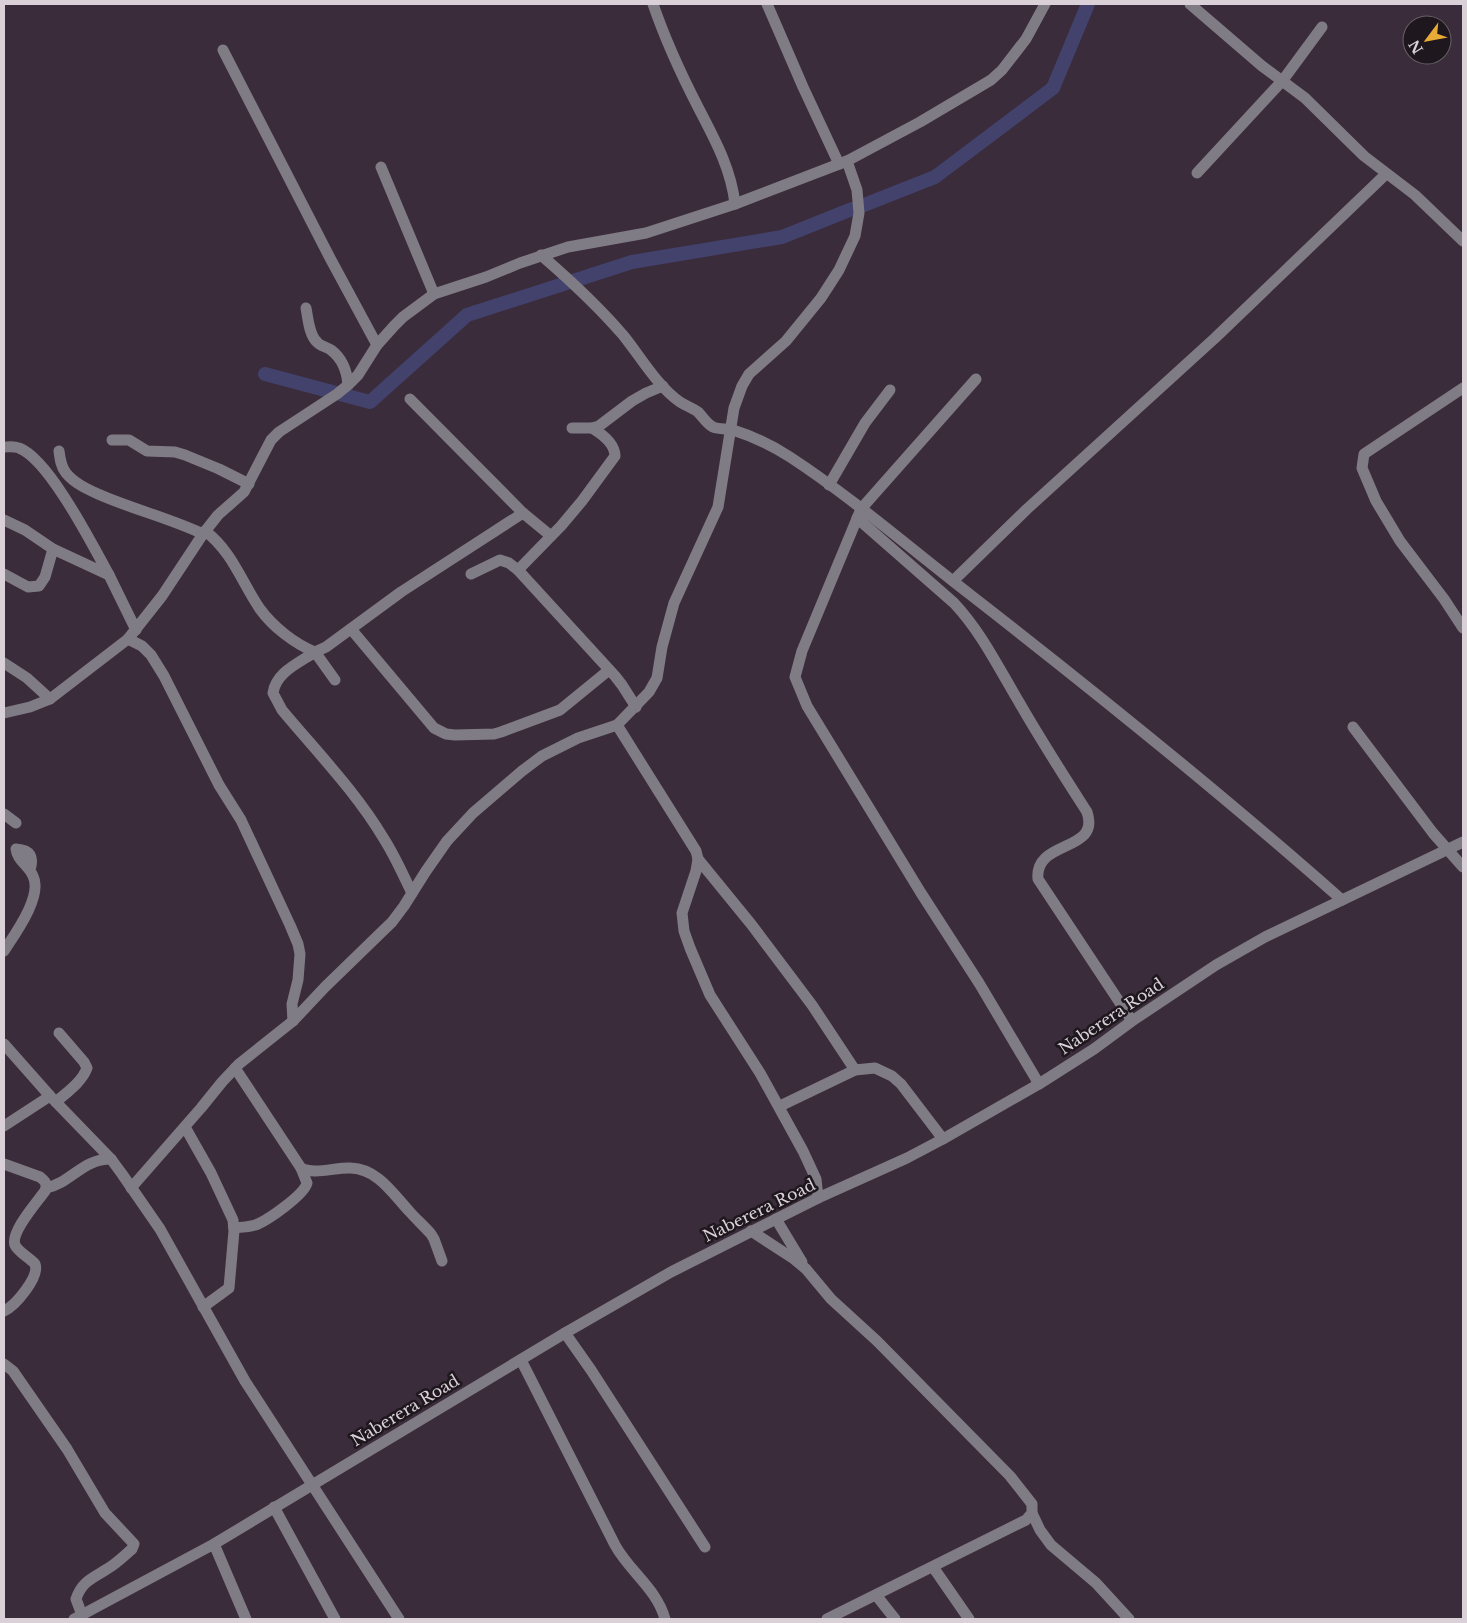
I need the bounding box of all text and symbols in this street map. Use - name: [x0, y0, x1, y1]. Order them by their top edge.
- north arrow: [1402, 15, 1452, 65]
- text: N: [1405, 37, 1427, 57]
- street label: Naberera Road: [1055, 973, 1168, 1059]
- street label: Naberera Road: [700, 1174, 819, 1246]
- street label: Naberera Road: [347, 1370, 463, 1450]

